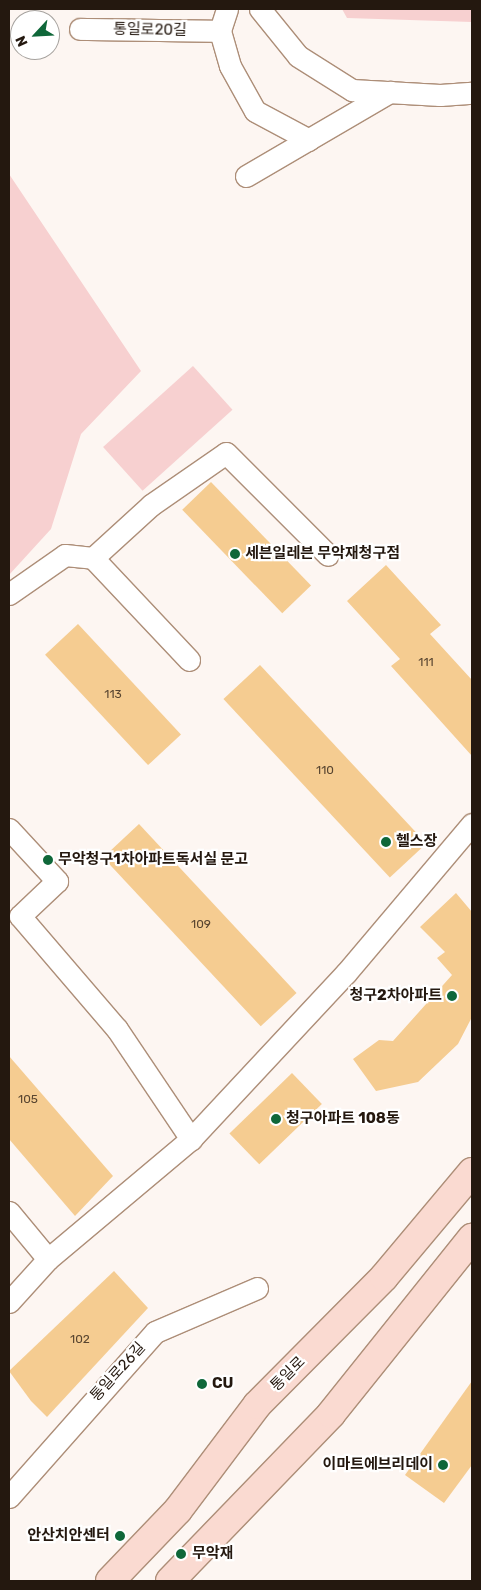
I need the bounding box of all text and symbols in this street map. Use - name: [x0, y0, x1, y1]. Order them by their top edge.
- north arrow: [10, 10, 60, 60]
- street label: 통일로20길: [113, 20, 187, 40]
- text: N: [12, 33, 32, 49]
- place label: 세븐일레븐 무악재청구점: [245, 545, 400, 563]
- marker: 세븐일레븐 무악재청구점: [229, 548, 241, 560]
- house number: 111: [418, 656, 434, 670]
- house number: 113: [104, 688, 122, 702]
- house number: 110: [316, 764, 334, 778]
- place label: 헬스장: [396, 833, 437, 851]
- marker: 헬스장: [380, 836, 392, 848]
- place label: 무악청구1차아파트독서실 문고: [58, 851, 248, 869]
- marker: 무악청구1차아파트독서실 문고: [42, 854, 54, 866]
- house number: 109: [191, 918, 211, 932]
- place label: 청구2차아파트: [349, 987, 442, 1005]
- marker: 청구2차아파트: [446, 990, 458, 1002]
- house number: 105: [18, 1093, 38, 1107]
- place label: 청구아파트 108동: [286, 1110, 400, 1128]
- marker: 청구아파트 108동: [270, 1113, 282, 1125]
- house number: 102: [70, 1333, 90, 1347]
- street label: 통일로26길: [87, 1339, 149, 1405]
- street label: 통일로: [267, 1353, 309, 1395]
- place label: CU: [212, 1375, 233, 1393]
- marker: CU: [196, 1378, 208, 1390]
- place label: 이마트에브리데이: [323, 1456, 433, 1474]
- marker: 이마트에브리데이: [437, 1459, 449, 1471]
- place label: 안산치안센터: [27, 1527, 110, 1545]
- marker: 안산치안센터: [114, 1530, 126, 1542]
- place label: 무악재: [192, 1545, 233, 1563]
- marker: 무악재: [174, 1547, 188, 1561]

